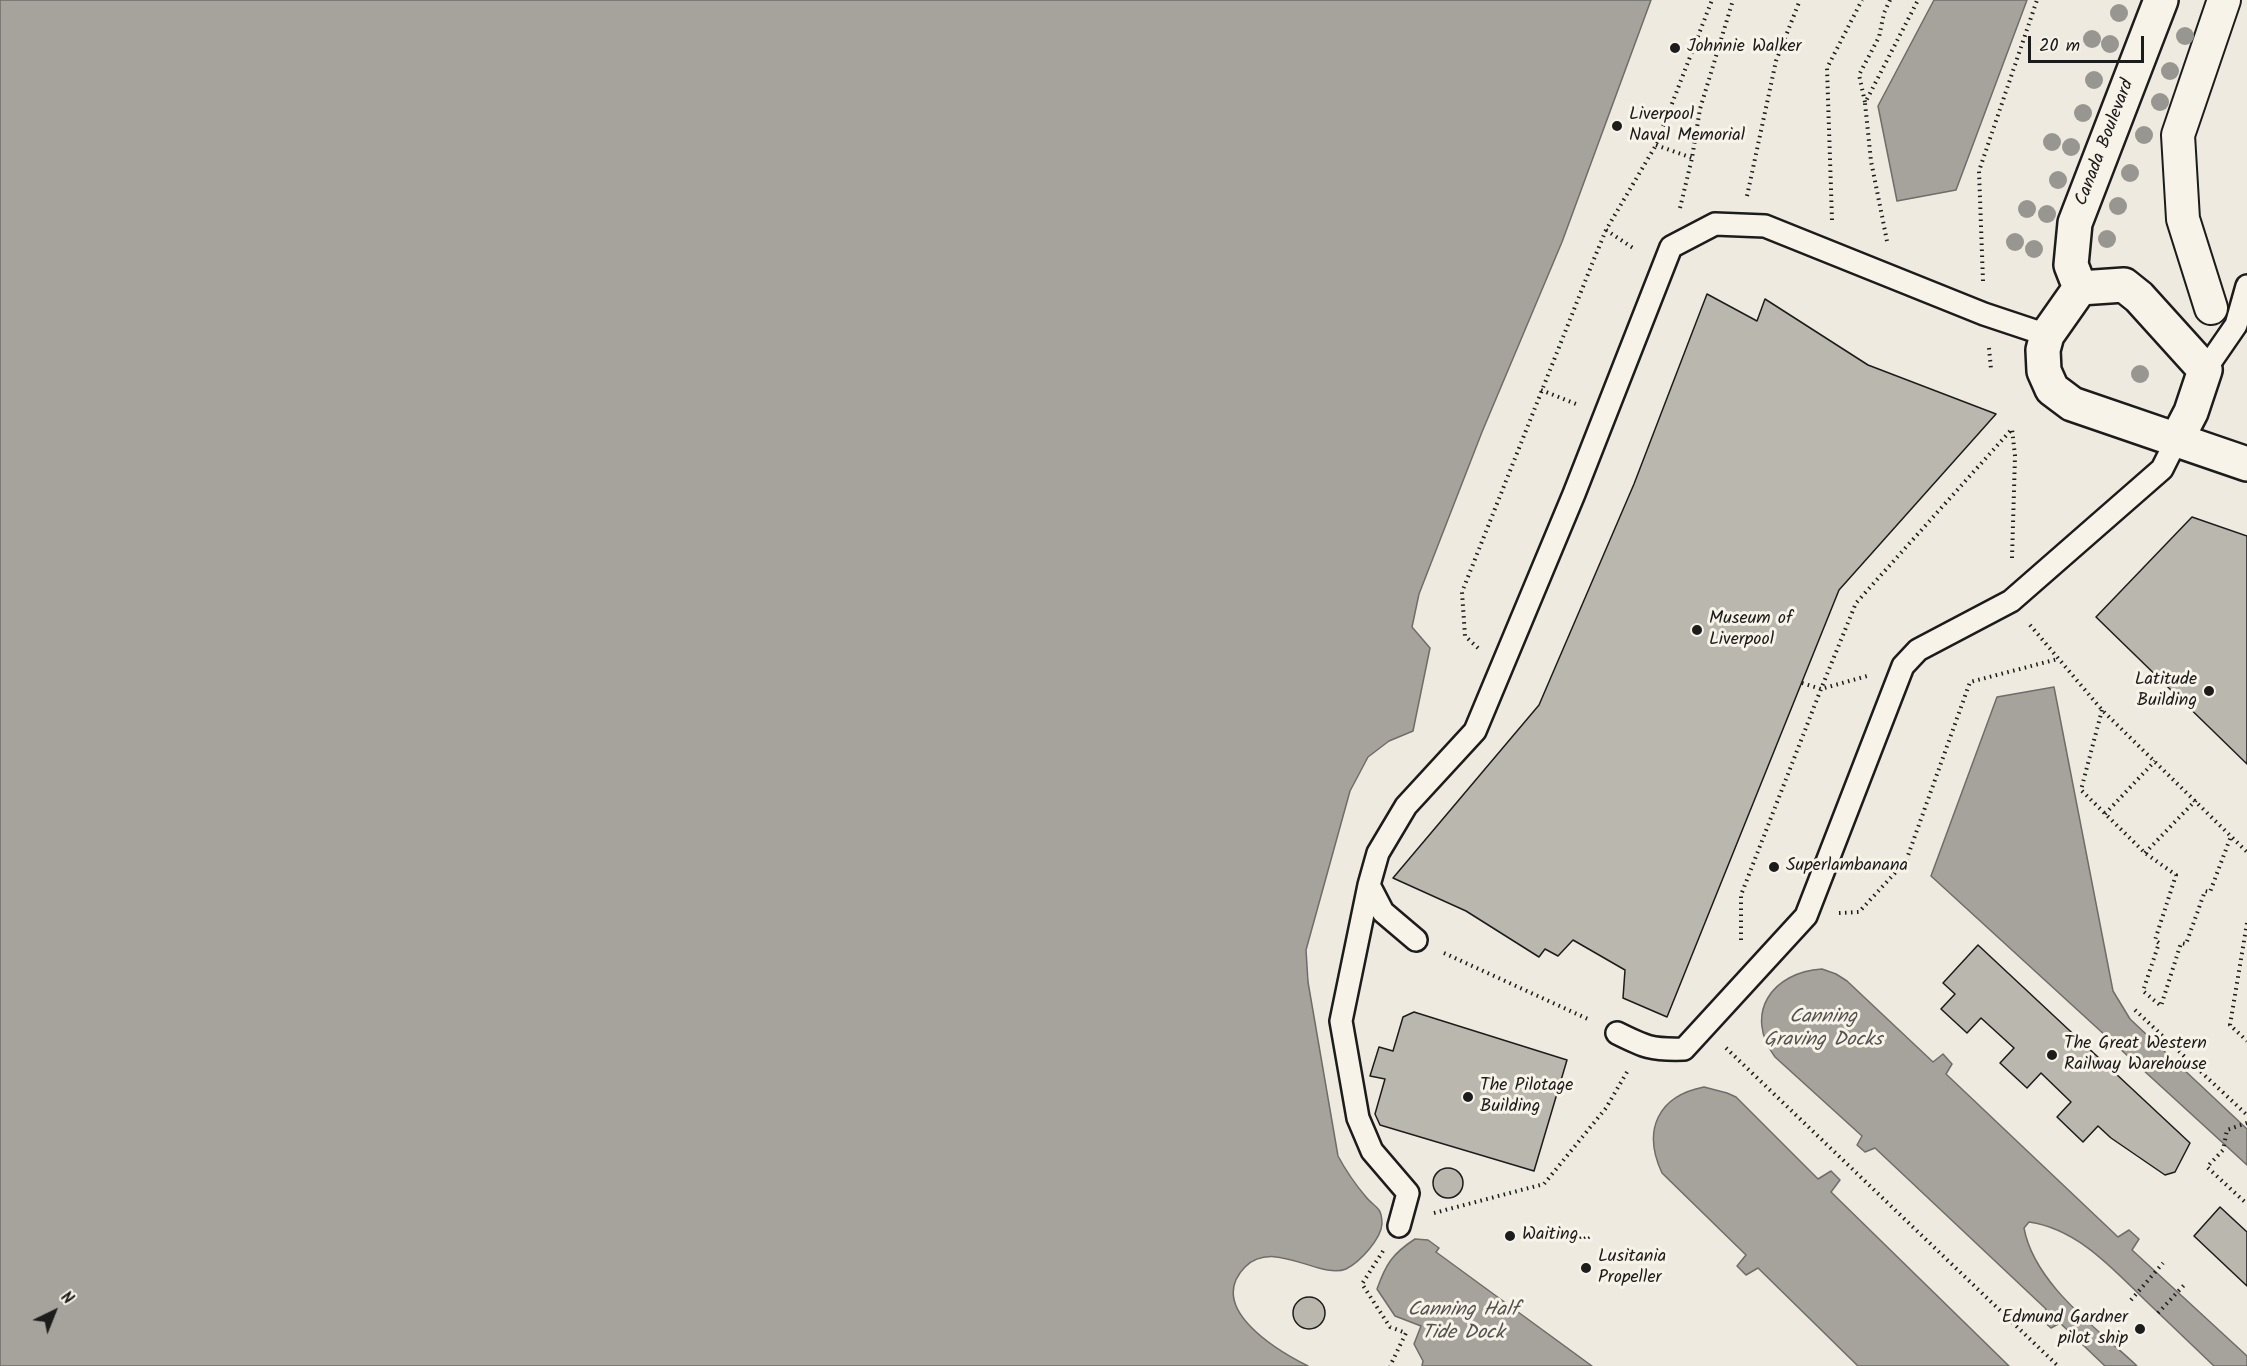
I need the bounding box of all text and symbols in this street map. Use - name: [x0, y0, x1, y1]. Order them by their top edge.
- scale bar: [2031, 24, 2146, 62]
- text: 20 m: [2039, 32, 2080, 61]
- place label: Johnnie Walker: [1687, 37, 1801, 59]
- marker: Johnnie Walker: [1668, 41, 1682, 55]
- street label: Canada Boulevard: [2072, 77, 2140, 209]
- place label: Liverpool Naval Memorial: [1629, 105, 1745, 148]
- marker: Liverpool Naval Memorial: [1610, 119, 1624, 133]
- place label: Museum of Liverpool: [1709, 609, 1793, 652]
- marker: Museum of Liverpool: [1690, 623, 1704, 637]
- place label: Latitude Building: [2135, 670, 2197, 712]
- marker: Latitude Building: [2202, 684, 2216, 698]
- place label: Superlambanana: [1786, 856, 1908, 878]
- marker: Superlambanana: [1767, 860, 1781, 874]
- water label: Canning Graving Docks: [1764, 1007, 1882, 1054]
- place label: The Great Western Railway Warehouse: [2064, 1034, 2207, 1076]
- marker: The Great Western Railway Warehouse: [2045, 1048, 2059, 1062]
- place label: The Pilotage Building: [1480, 1076, 1573, 1118]
- marker: The Pilotage Building: [1461, 1090, 1475, 1104]
- place label: Waiting...: [1522, 1225, 1591, 1247]
- marker: Waiting...: [1503, 1229, 1517, 1243]
- place label: Lusitania Propeller: [1598, 1247, 1666, 1290]
- marker: Lusitania Propeller: [1579, 1261, 1593, 1275]
- north arrow: [24, 1282, 84, 1342]
- text: N: [54, 1286, 79, 1311]
- water label: Canning Half Tide Dock: [1408, 1300, 1518, 1347]
- place label: Edmund Gardner pilot ship: [2002, 1308, 2128, 1350]
- marker: Edmund Gardner pilot ship: [2133, 1322, 2147, 1336]

